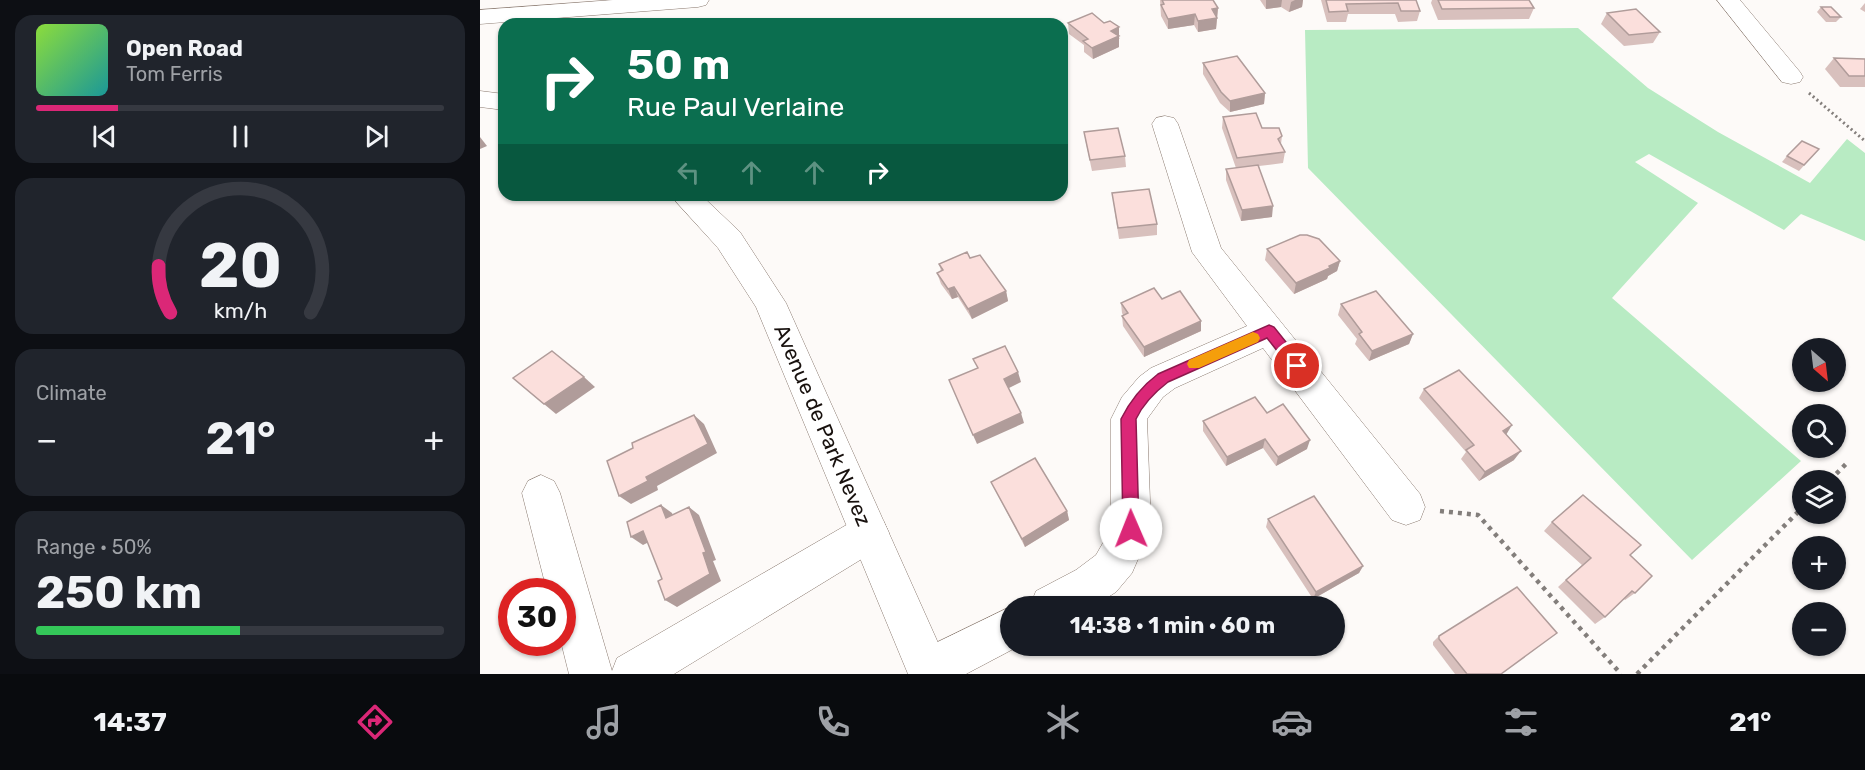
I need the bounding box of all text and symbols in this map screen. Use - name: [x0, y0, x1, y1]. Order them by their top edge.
- text: Open Road: [126, 35, 243, 62]
- text: 50 m: [627, 40, 730, 90]
- icon: right: [528, 42, 606, 120]
- text: Tom Ferris: [126, 62, 223, 86]
- text: Rue Paul Verlaine: [627, 91, 845, 123]
- icon: previous: [88, 120, 121, 153]
- icon: pause: [224, 120, 257, 153]
- icon: next: [360, 120, 393, 153]
- icon: left: [672, 156, 705, 189]
- icon: ahead: [735, 156, 768, 189]
- icon: ahead: [798, 156, 831, 189]
- icon: right: [861, 156, 894, 189]
- text: 20: [199, 229, 281, 303]
- text: km/h: [213, 298, 267, 323]
- street label: Avenue de Park Nevez: [769, 321, 877, 529]
- north arrow: [1792, 338, 1846, 392]
- map controls: [1792, 338, 1846, 656]
- pin: [1271, 340, 1322, 391]
- icon: arrive: [1280, 349, 1313, 382]
- text: Climate: [36, 381, 107, 405]
- button: search: [1792, 404, 1846, 458]
- text: 21°: [205, 412, 276, 465]
- text: −: [36, 420, 57, 459]
- text: +: [423, 420, 444, 459]
- button: layers: [1792, 470, 1846, 524]
- position arrow: [1099, 497, 1163, 561]
- text: Range · 50%: [36, 535, 152, 559]
- button: +: [1792, 536, 1846, 590]
- text: 250 km: [36, 566, 202, 619]
- speed limit sign: 30: [498, 578, 576, 656]
- button: −: [1792, 602, 1846, 656]
- text: 14:38 · 1 min · 60 m: [1070, 612, 1275, 639]
- icon: directions: [354, 701, 396, 743]
- icon: music: [583, 701, 625, 743]
- icon: phone: [812, 701, 854, 743]
- icon: climate: [1042, 701, 1084, 743]
- icon: car: [1271, 701, 1313, 743]
- icon: filters: [1500, 701, 1542, 743]
- text: 14:37: [94, 706, 167, 738]
- text: 21°: [1729, 706, 1771, 738]

